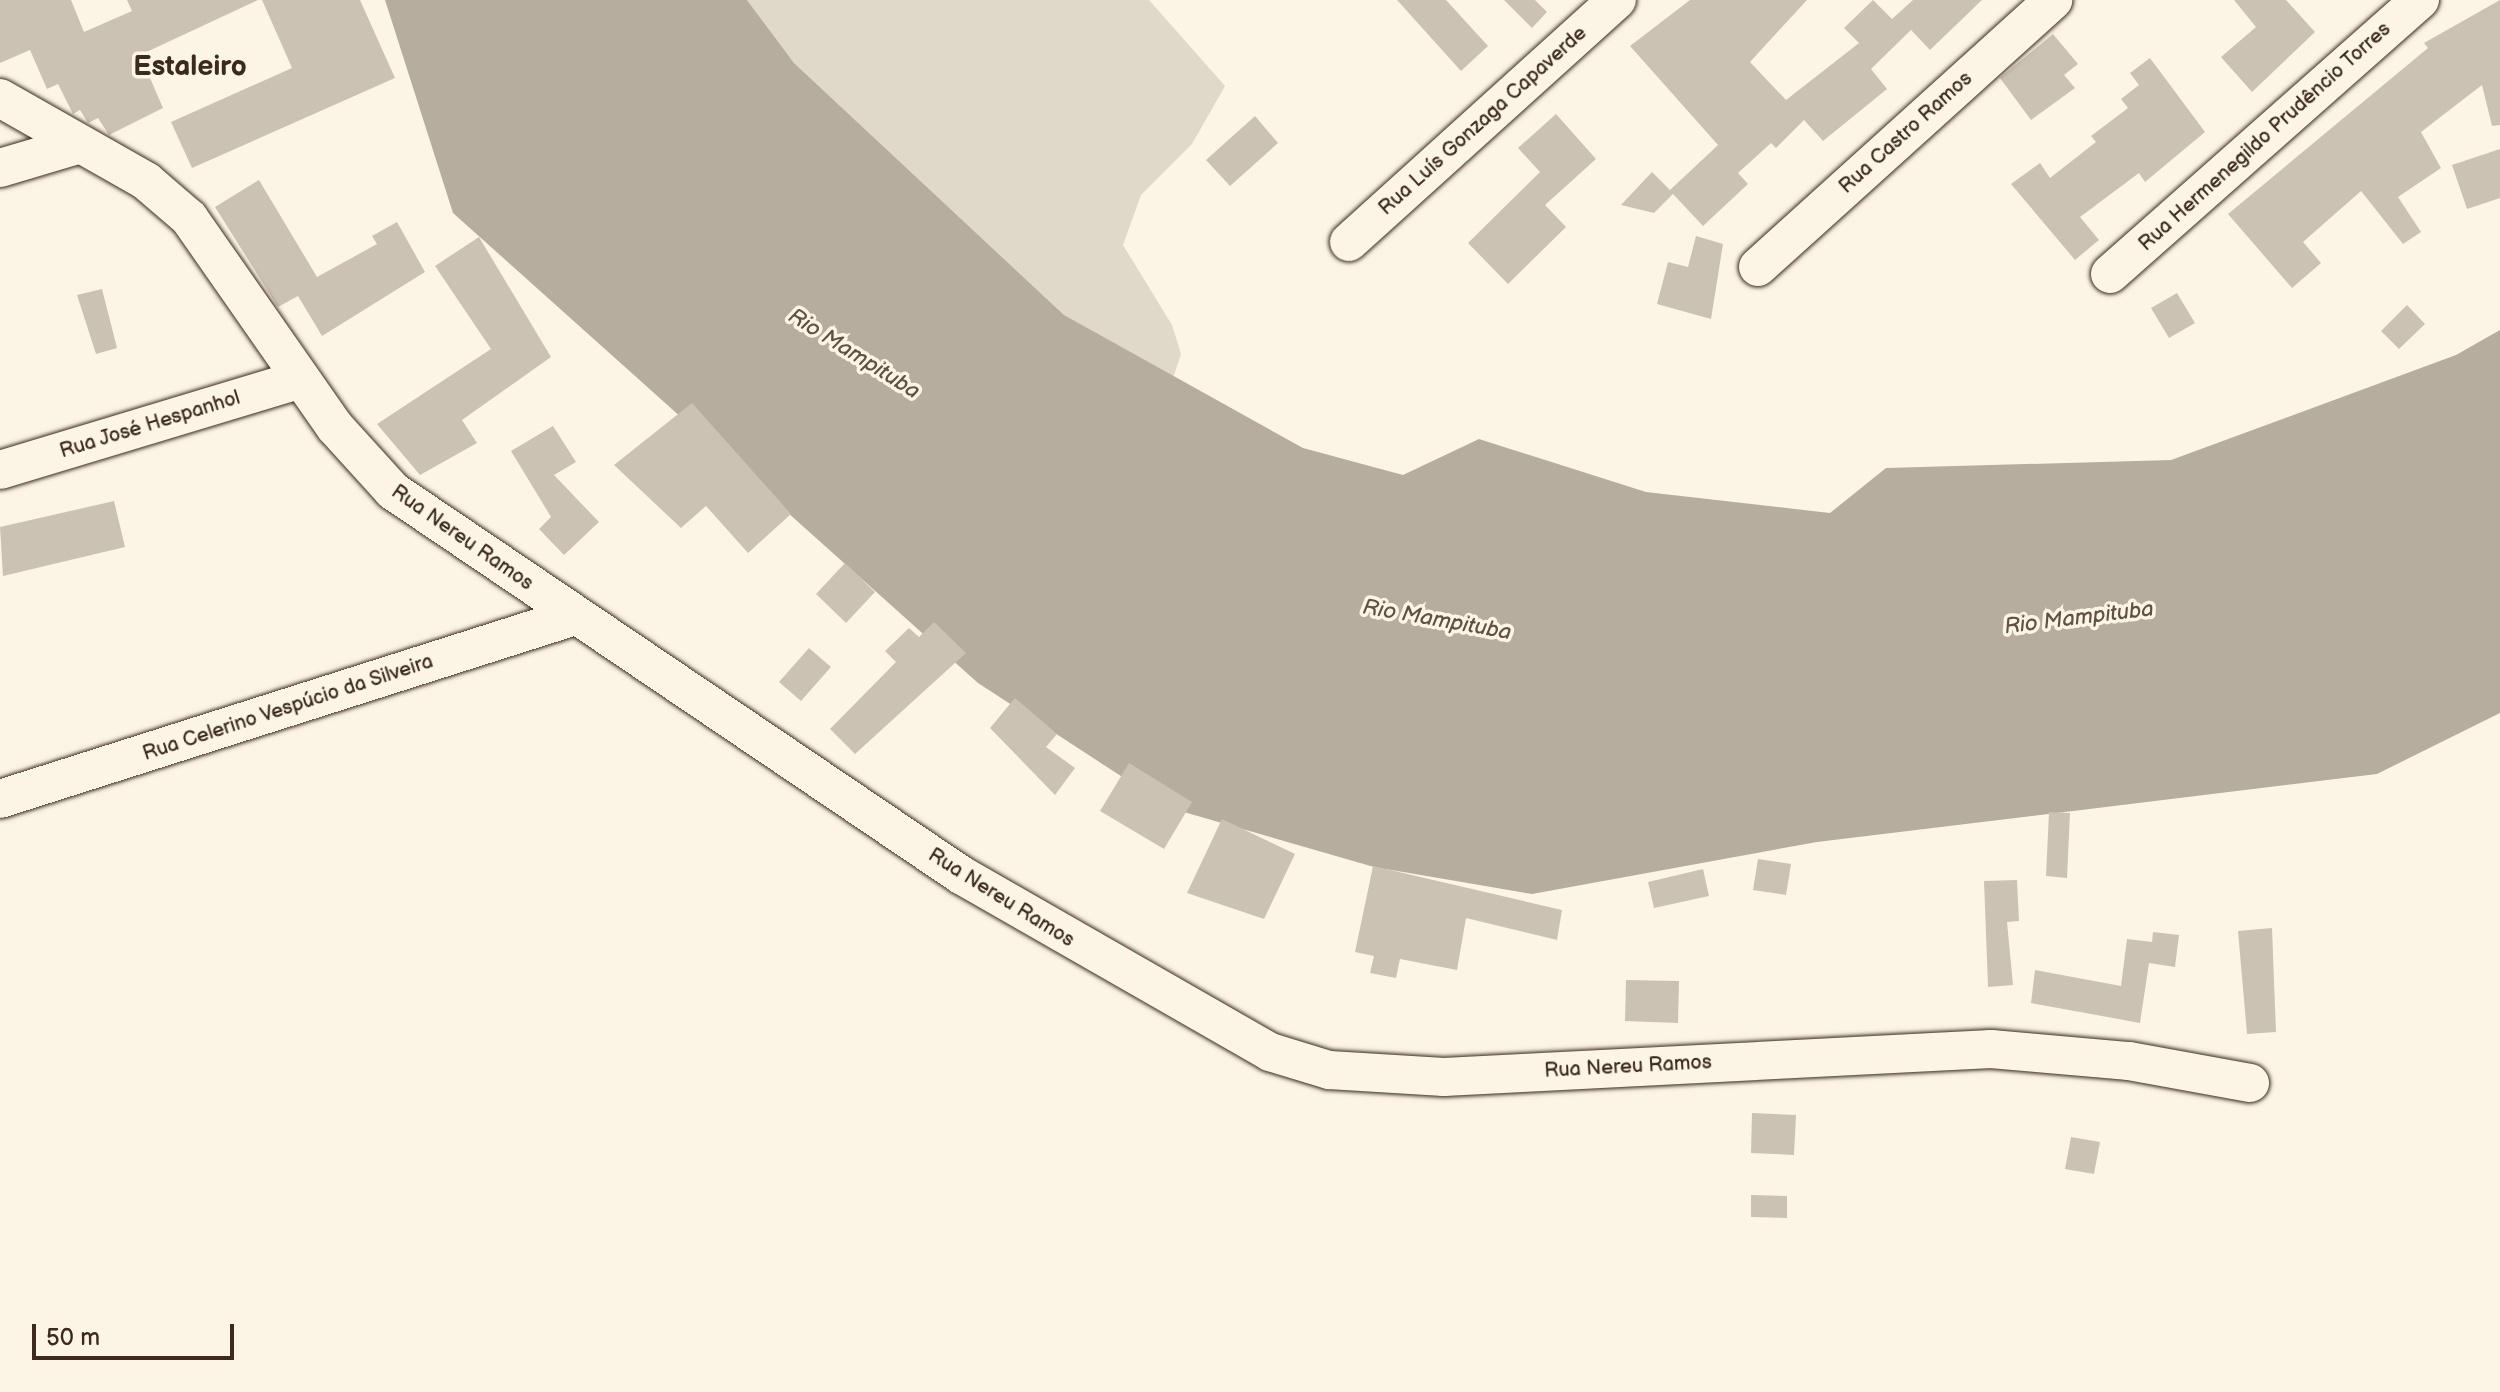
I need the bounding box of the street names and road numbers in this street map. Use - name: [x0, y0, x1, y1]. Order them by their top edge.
- street label: Rua Hermenegildo Prudêncio Torres: [2134, 17, 2396, 257]
- street label: Rua Luís Gonzaga Capaverde: [1374, 21, 1592, 221]
- street label: Rua Castro Ramos: [1835, 67, 1977, 199]
- street label: Rua José Hespanhol: [56, 386, 244, 464]
- street label: Rua Nereu Ramos: [386, 480, 538, 596]
- street label: Rua Celerino Vespúcio da Silveira: [139, 649, 437, 767]
- street label: Rua Nereu Ramos: [924, 843, 1078, 953]
- street label: Rua Nereu Ramos: [1544, 1051, 1712, 1083]

